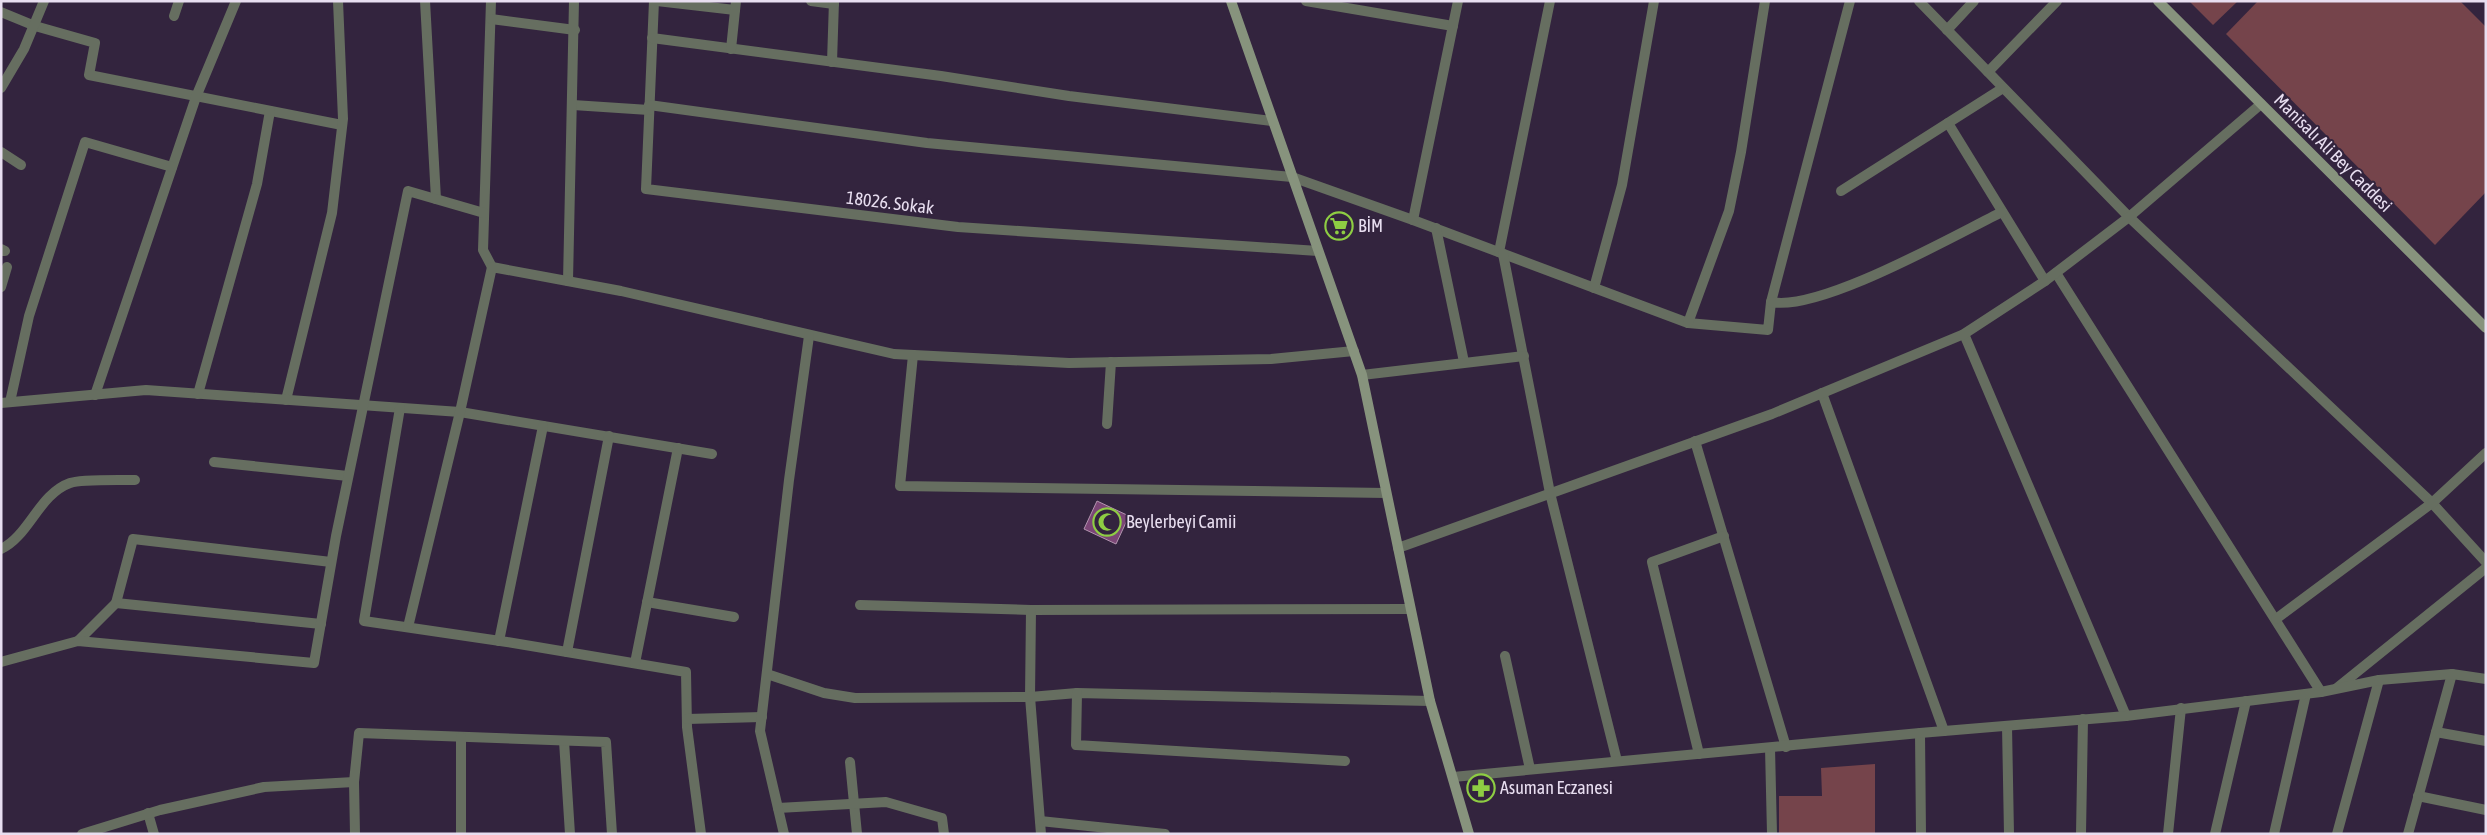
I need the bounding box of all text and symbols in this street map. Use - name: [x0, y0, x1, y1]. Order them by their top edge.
- street label: Manisalı Ali Bey Caddesi: [2270, 89, 2397, 216]
- street label: 18026. Sokak: [845, 187, 935, 218]
- supermarket icon: BİM: [1324, 211, 1354, 241]
- place label: BİM: [1358, 215, 1383, 236]
- mosque icon: Beylerbeyi Camii: [1092, 507, 1122, 537]
- place label: Beylerbeyi Camii: [1126, 511, 1236, 532]
- pharmacy icon: Asuman Eczanesi: [1466, 773, 1496, 803]
- place label: Asuman Eczanesi: [1500, 777, 1613, 798]

